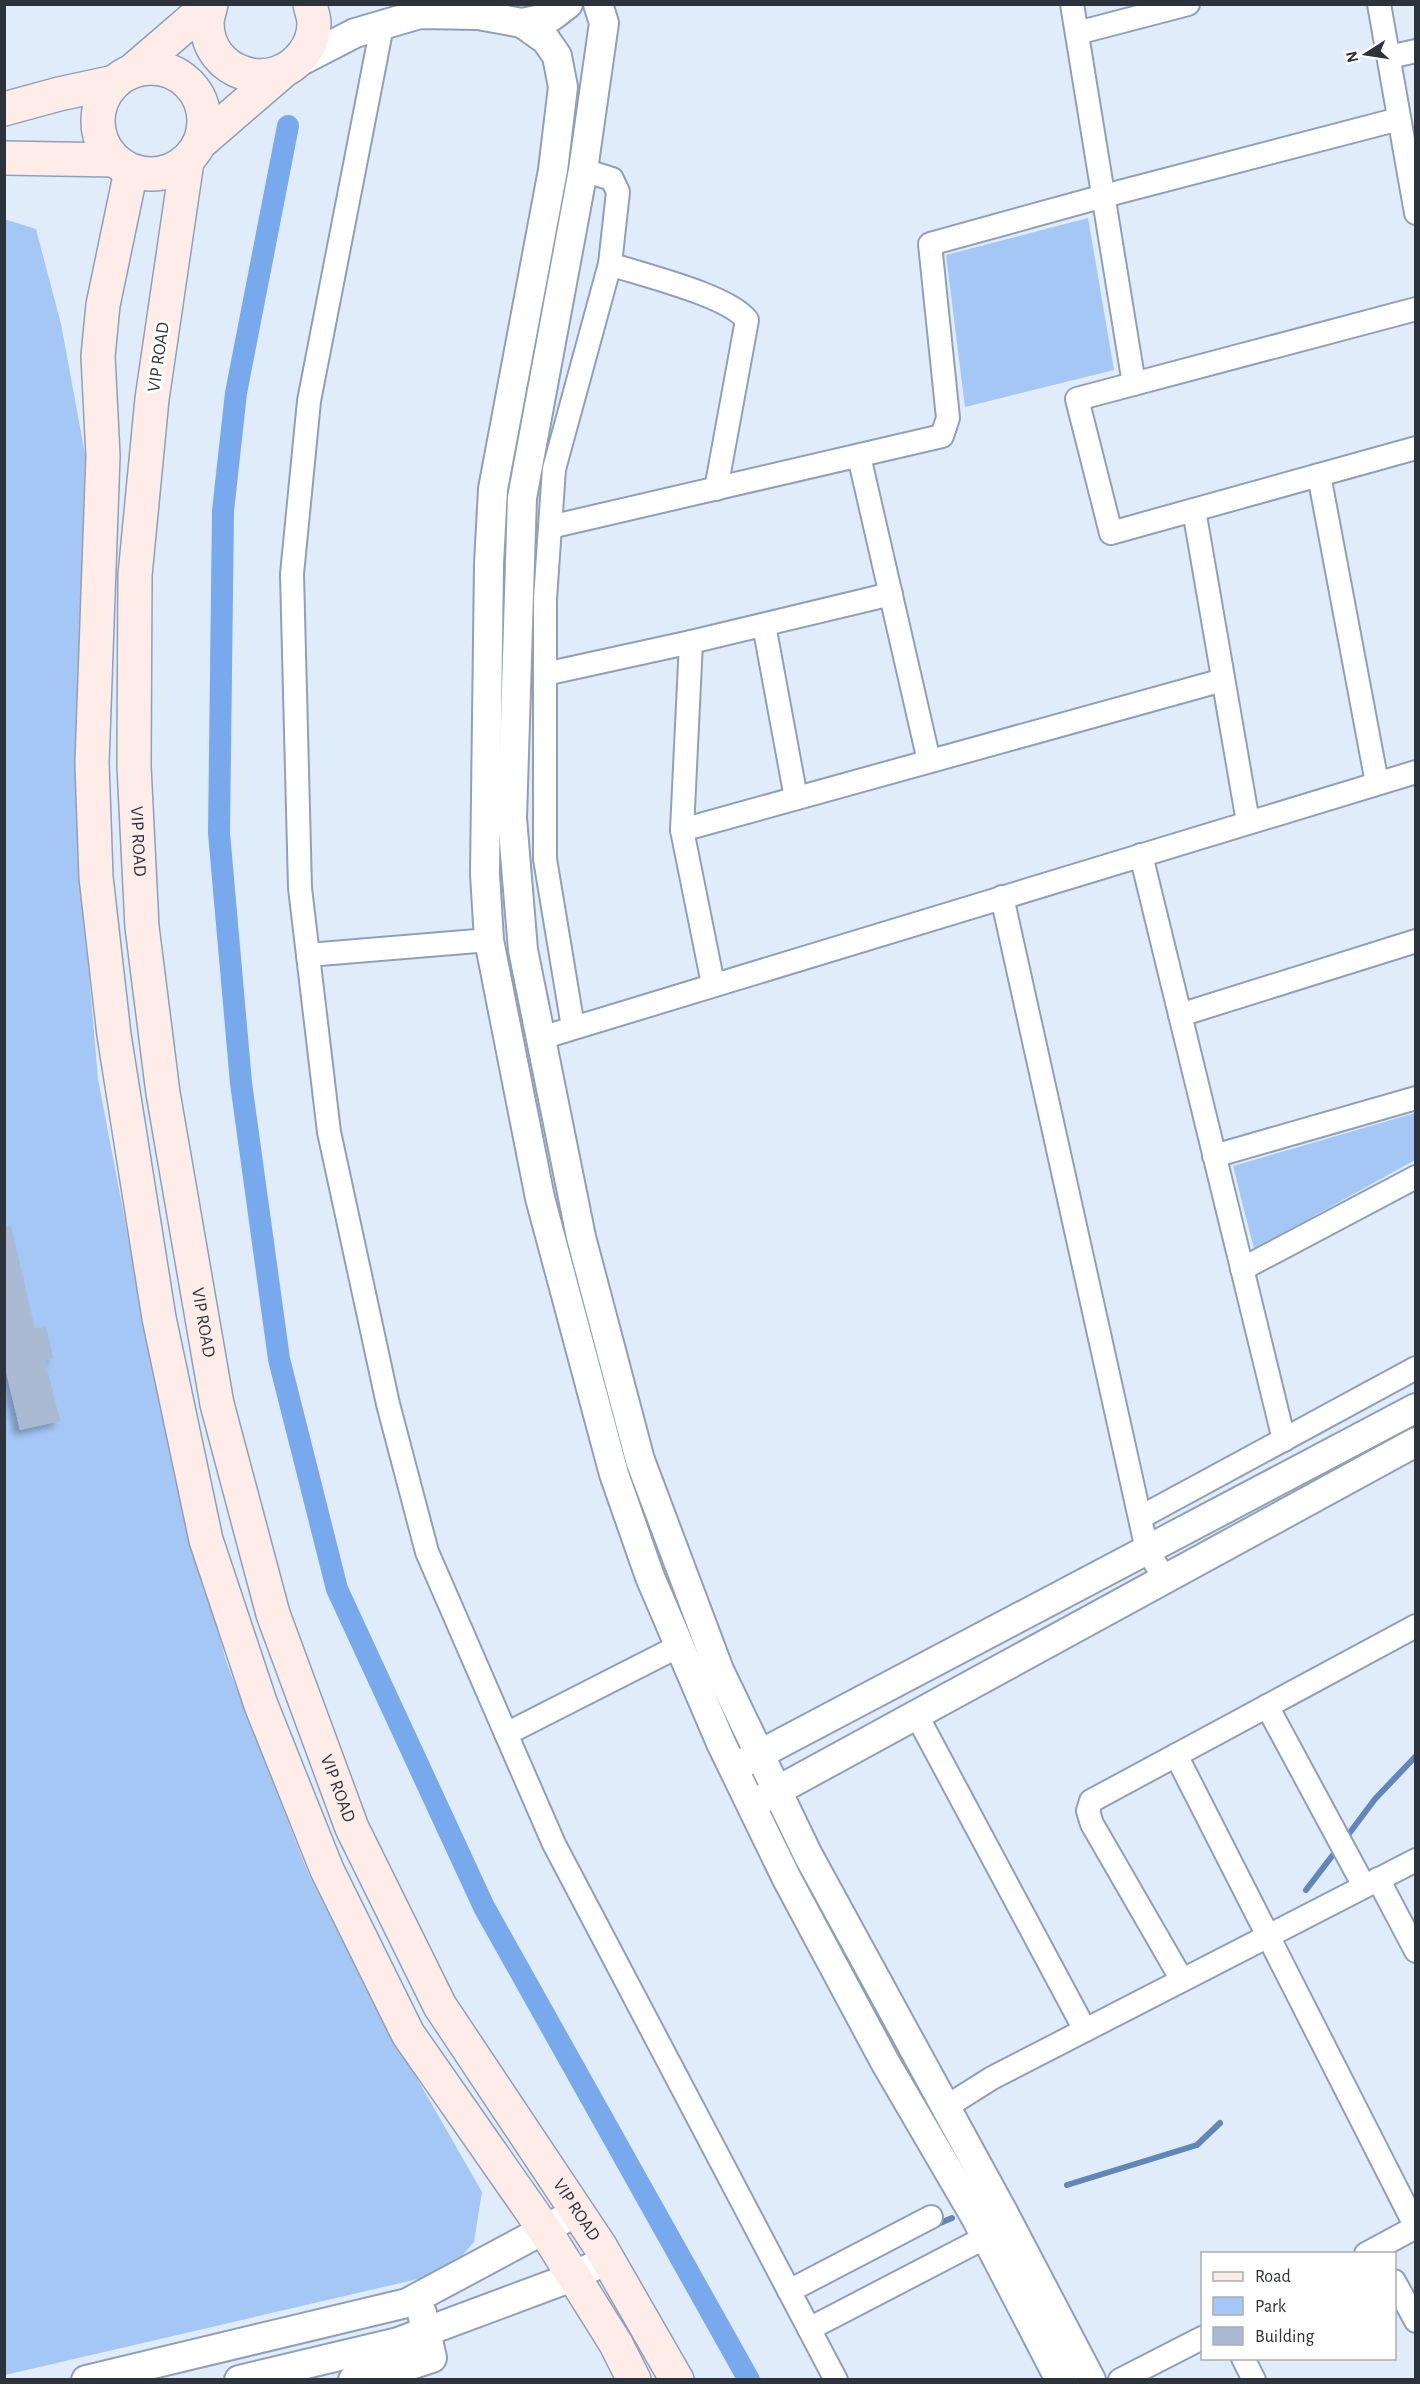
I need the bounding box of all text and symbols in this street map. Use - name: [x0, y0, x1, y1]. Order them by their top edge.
- north arrow: [1336, 24, 1396, 84]
- text: N: [1343, 50, 1361, 64]
- street label: VIP ROAD: [145, 321, 173, 393]
- street label: VIP ROAD: [127, 806, 148, 877]
- street label: VIP ROAD: [188, 1286, 218, 1359]
- street label: VIP ROAD: [317, 1752, 358, 1825]
- street label: VIP ROAD: [549, 2176, 603, 2244]
- legend: [1201, 2252, 1396, 2360]
- text: Road: [1255, 2268, 1291, 2286]
- text: Park: [1255, 2298, 1287, 2316]
- text: Building: [1255, 2328, 1315, 2346]

